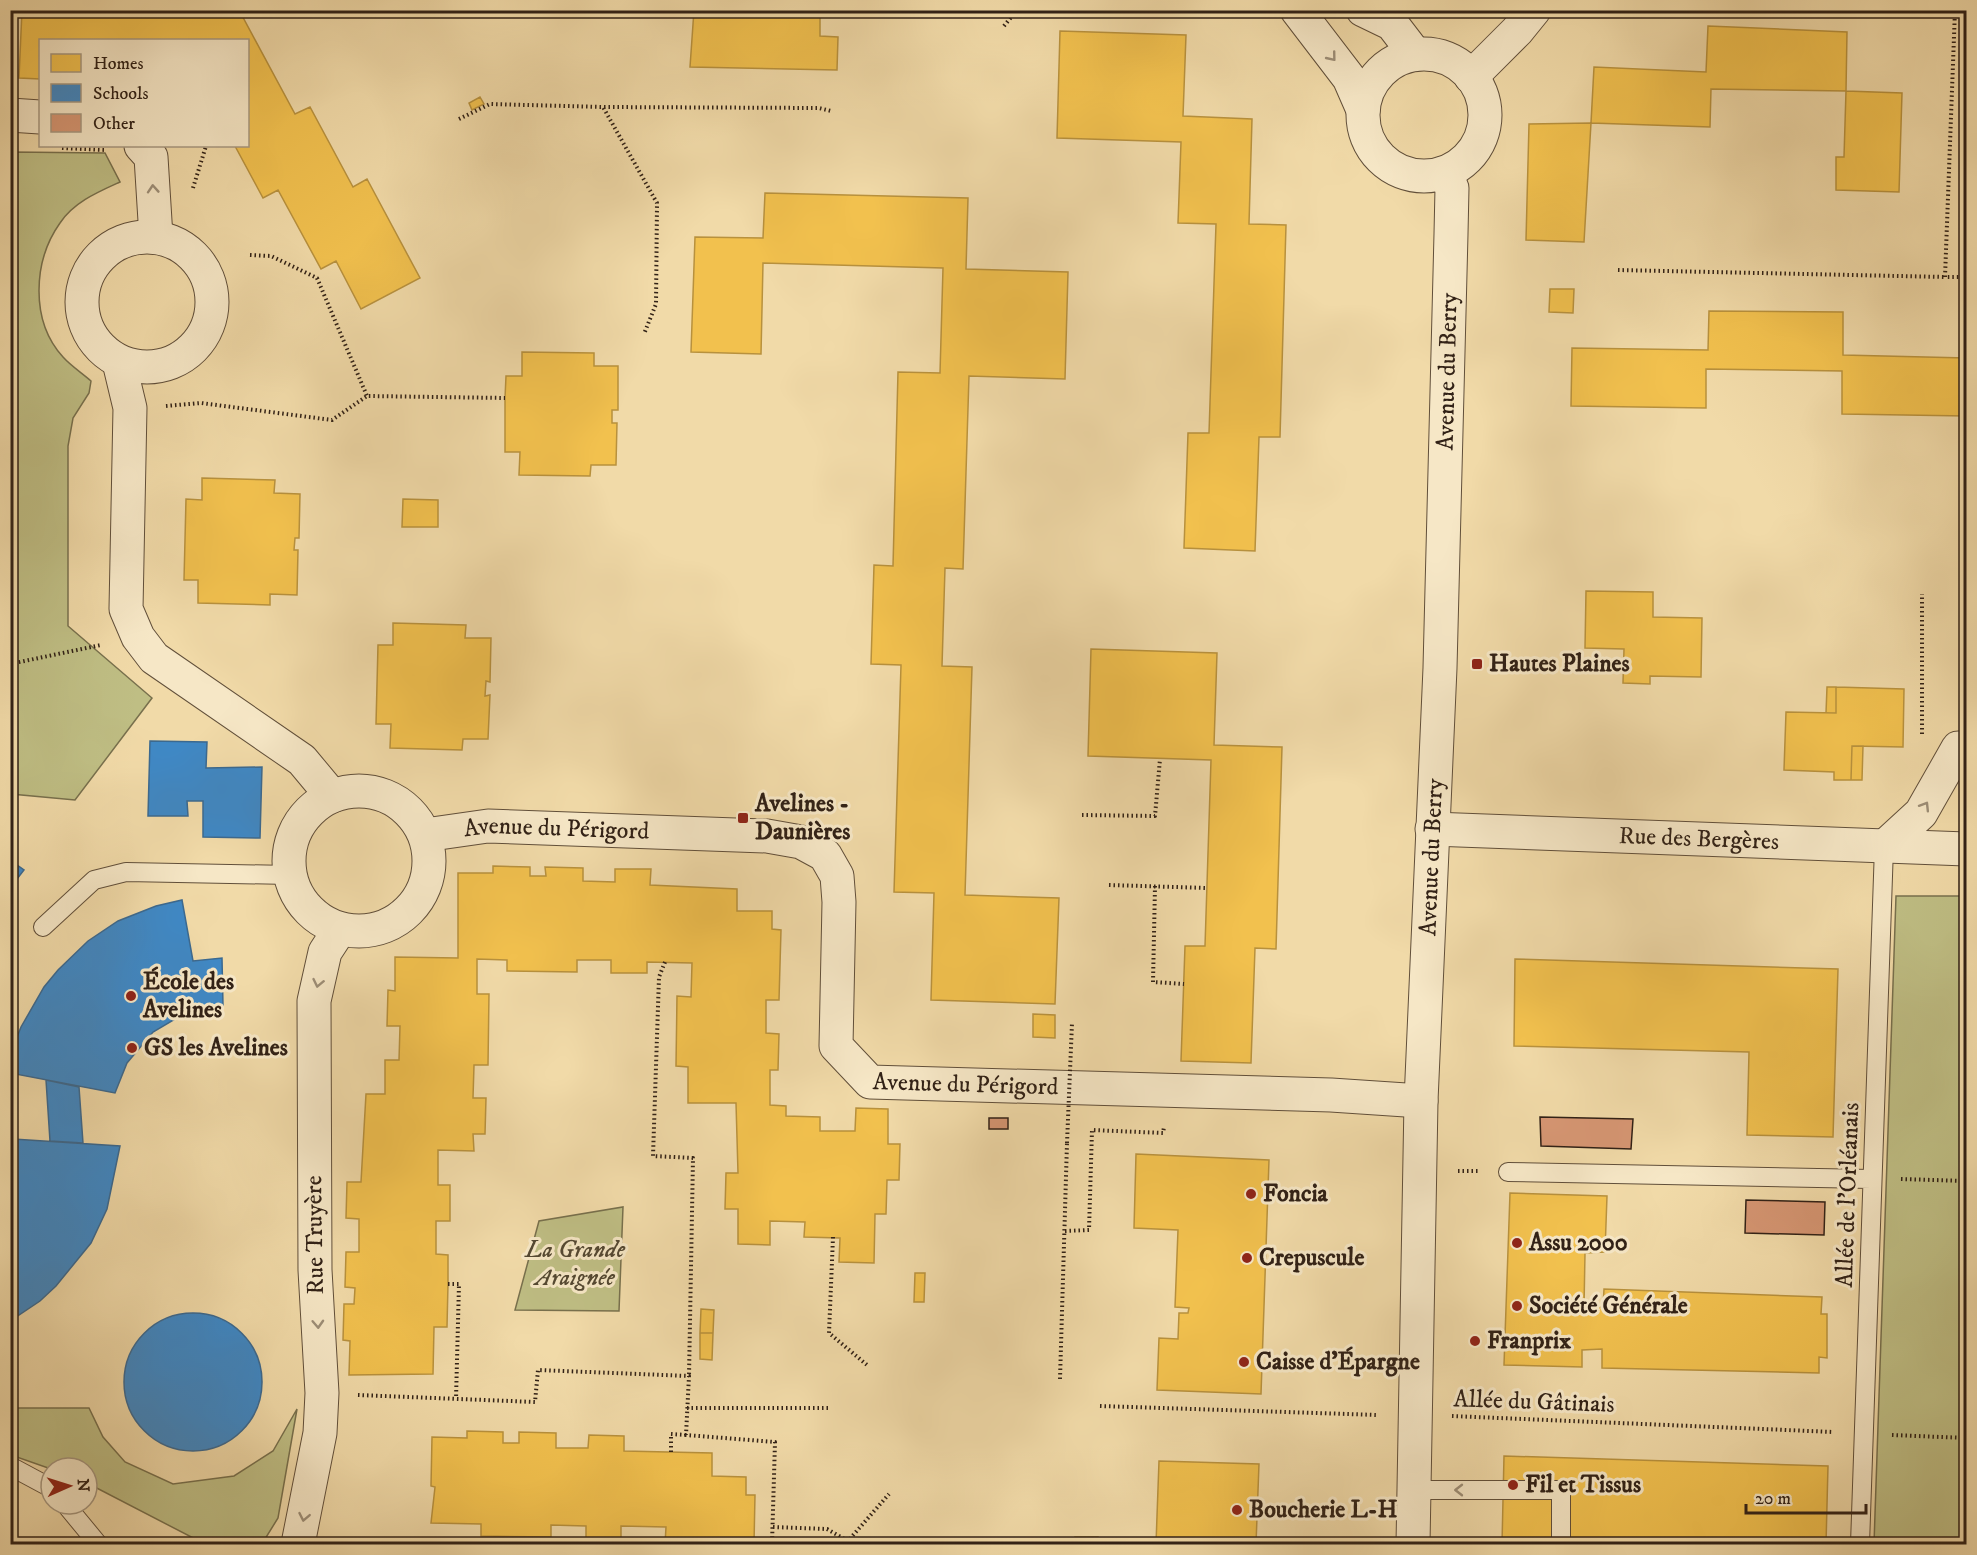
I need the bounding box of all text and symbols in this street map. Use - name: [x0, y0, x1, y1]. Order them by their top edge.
- legend: [39, 39, 249, 147]
- one-way arrow: [1325, 50, 1336, 61]
- text: Homes: [93, 53, 144, 75]
- text: Schools: [93, 83, 148, 105]
- text: Other: [93, 113, 135, 135]
- one-way arrow: [147, 185, 160, 194]
- street label: Avenue du Berry: [1431, 292, 1465, 451]
- place label: Hautes Plaines: [1489, 649, 1630, 679]
- marker: Hautes Plaines: [1470, 657, 1484, 671]
- street label: Avenue du Berry: [1413, 777, 1450, 937]
- place label: Avelines - Daunières: [754, 789, 850, 847]
- one-way arrow: [1917, 801, 1928, 812]
- street label: Avenue du Périgord: [462, 811, 650, 847]
- marker: Avelines - Daunières: [736, 811, 750, 825]
- street label: Rue des Bergères: [1618, 821, 1779, 857]
- place label: École des Avelines: [142, 966, 234, 1025]
- one-way arrow: [312, 977, 325, 987]
- marker: École des Avelines: [124, 989, 138, 1003]
- place label: GS les Avelines: [144, 1033, 288, 1063]
- marker: GS les Avelines: [125, 1041, 139, 1055]
- street label: Avenue du Périgord: [872, 1067, 1059, 1102]
- street label: Allée de l'Orléanais: [1830, 1102, 1866, 1288]
- street label: Rue Truyère: [299, 1175, 331, 1295]
- place label: Foncia: [1263, 1179, 1329, 1209]
- marker: Foncia: [1244, 1187, 1258, 1201]
- place label: Assu 2000: [1528, 1228, 1628, 1258]
- park label: La Grande Araignée: [523, 1235, 626, 1293]
- marker: Assu 2000: [1510, 1236, 1524, 1250]
- place label: Crepuscule: [1259, 1243, 1364, 1273]
- marker: Crepuscule: [1240, 1251, 1254, 1265]
- place label: Société Générale: [1529, 1291, 1688, 1321]
- marker: Société Générale: [1510, 1299, 1524, 1313]
- one-way arrow: [311, 1320, 324, 1329]
- place label: Franprix: [1487, 1326, 1571, 1356]
- marker: Franprix: [1468, 1334, 1482, 1348]
- place label: Caisse d'Épargne: [1256, 1346, 1420, 1377]
- marker: Caisse d'Épargne: [1237, 1355, 1251, 1369]
- street label: Allée du Gâtinais: [1453, 1384, 1615, 1420]
- north arrow: [39, 1456, 99, 1516]
- place label: Fil et Tissus: [1525, 1470, 1641, 1500]
- scale bar: [1746, 1477, 1866, 1515]
- text: N: [73, 1478, 93, 1492]
- marker: Fil et Tissus: [1506, 1478, 1520, 1492]
- one-way arrow: [1454, 1484, 1463, 1496]
- text: 20 m: [1755, 1488, 1791, 1510]
- place label: Boucherie L-H: [1249, 1495, 1398, 1525]
- marker: Boucherie L-H: [1230, 1503, 1244, 1517]
- one-way arrow: [298, 1512, 311, 1522]

